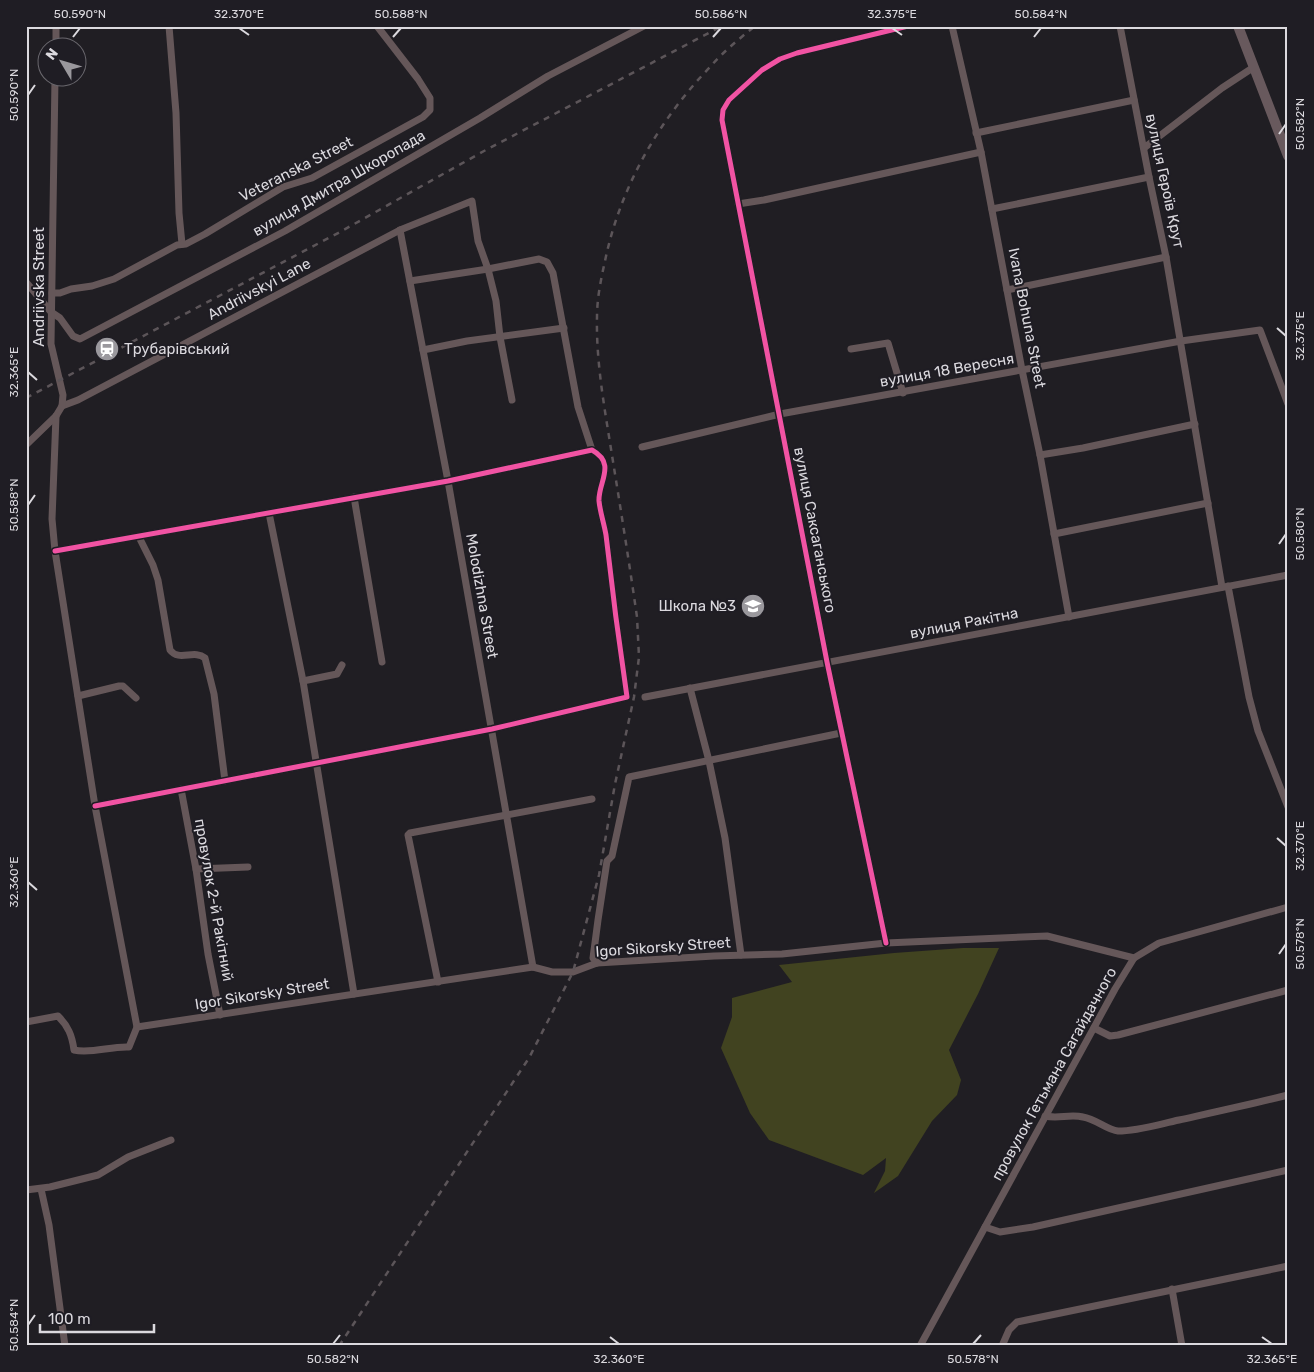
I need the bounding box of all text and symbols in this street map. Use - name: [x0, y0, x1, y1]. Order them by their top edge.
- text: 50.590°N: [54, 7, 106, 21]
- text: 32.370°E: [214, 7, 264, 21]
- text: 50.588°N: [375, 7, 427, 21]
- text: 50.586°N: [695, 7, 747, 21]
- text: 32.375°E: [867, 7, 917, 21]
- text: 50.584°N: [1015, 7, 1067, 21]
- north arrow: [38, 38, 88, 88]
- text: N: [42, 45, 62, 64]
- text: 50.590°N: [7, 69, 21, 121]
- text: 50.582°N: [1293, 98, 1307, 150]
- street label: вулиця Героїв Крут: [1142, 112, 1188, 250]
- street label: вулиця Дмитра Шкоропада: [249, 126, 429, 240]
- street label: Veteranska Street: [236, 133, 356, 205]
- street label: Andriivska Street: [30, 227, 48, 347]
- street label: Ivana Bohuna Street: [1005, 246, 1049, 390]
- street label: Andriivskyi Lane: [204, 254, 314, 324]
- text: 32.375°E: [1293, 311, 1307, 361]
- station icon: Трубарівський: [94, 336, 120, 362]
- place label: Трубарівський: [124, 340, 230, 358]
- text: 32.365°E: [7, 347, 21, 397]
- street label: вулиця 18 Вересня: [878, 349, 1016, 391]
- street label: вулиця Саксаганського: [790, 446, 840, 614]
- text: 50.588°N: [7, 479, 21, 531]
- text: 50.580°N: [1293, 508, 1307, 560]
- street label: Molodizhna Street: [462, 532, 502, 660]
- school or university icon: Школа №3: [740, 593, 766, 619]
- place label: Школа №3: [658, 597, 736, 615]
- street label: вулиця Ракітна: [908, 604, 1020, 642]
- street label: провулок 2-й Ракітний: [191, 817, 237, 983]
- text: 32.370°E: [1293, 821, 1307, 871]
- text: 32.360°E: [7, 856, 21, 908]
- text: 50.578°N: [1293, 918, 1307, 970]
- street label: Igor Sikorsky Street: [595, 933, 731, 961]
- street label: провулок Гетьмана Сагайдачного: [988, 964, 1120, 1184]
- street label: Igor Sikorsky Street: [194, 974, 331, 1013]
- text: 50.584°N: [7, 1299, 21, 1351]
- scale bar: [40, 1302, 154, 1334]
- text: 100 m: [48, 1310, 90, 1328]
- text: 50.582°N: [307, 1352, 359, 1366]
- text: 32.360°E: [593, 1352, 645, 1366]
- text: 50.578°N: [947, 1352, 999, 1366]
- text: 32.365°E: [1247, 1352, 1297, 1366]

